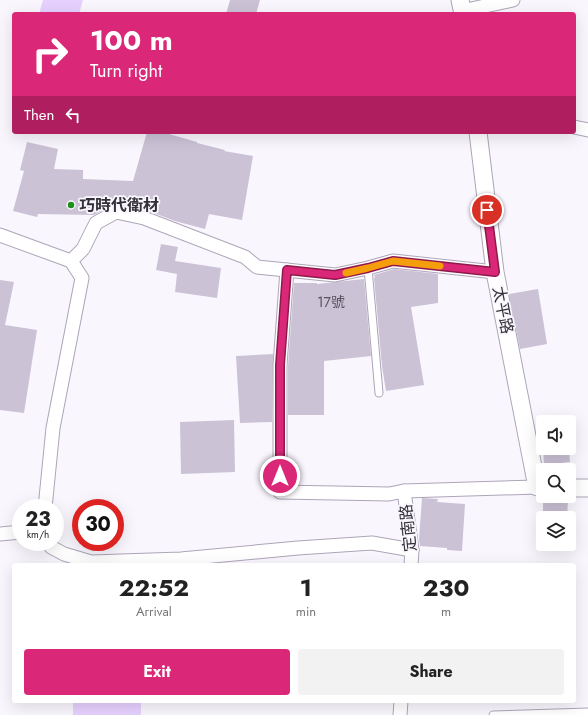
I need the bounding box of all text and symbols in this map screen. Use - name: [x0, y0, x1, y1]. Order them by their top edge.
- text: 100 m: [90, 20, 173, 61]
- icon: right: [24, 28, 76, 80]
- text: Turn right: [90, 58, 162, 84]
- text: Then: [24, 104, 54, 126]
- icon: left: [62, 104, 84, 126]
- pin: [470, 193, 504, 227]
- place label: 巧時代衛材: [79, 194, 159, 217]
- icon: arrive: [476, 199, 498, 221]
- marker: 巧時代衛材: [66, 200, 76, 210]
- street label: 太平路: [487, 284, 519, 336]
- house number: 17號: [317, 292, 345, 312]
- map controls: [536, 415, 576, 551]
- button: sound: [536, 415, 576, 455]
- position arrow: [259, 455, 301, 497]
- button: search: [536, 463, 576, 503]
- speed limit sign: 30: [72, 499, 124, 551]
- street label: 定南路: [394, 503, 422, 553]
- text: 23: [25, 505, 51, 534]
- button: layers: [536, 511, 576, 551]
- text: km/h: [27, 527, 49, 542]
- text: 22:52: [119, 570, 189, 605]
- text: 1: [300, 570, 312, 605]
- text: 230: [423, 570, 469, 605]
- text: Arrival: [136, 602, 172, 621]
- text: min: [296, 602, 316, 621]
- text: m: [441, 602, 451, 621]
- button: Exit: [24, 649, 290, 695]
- button: Share: [298, 649, 564, 695]

